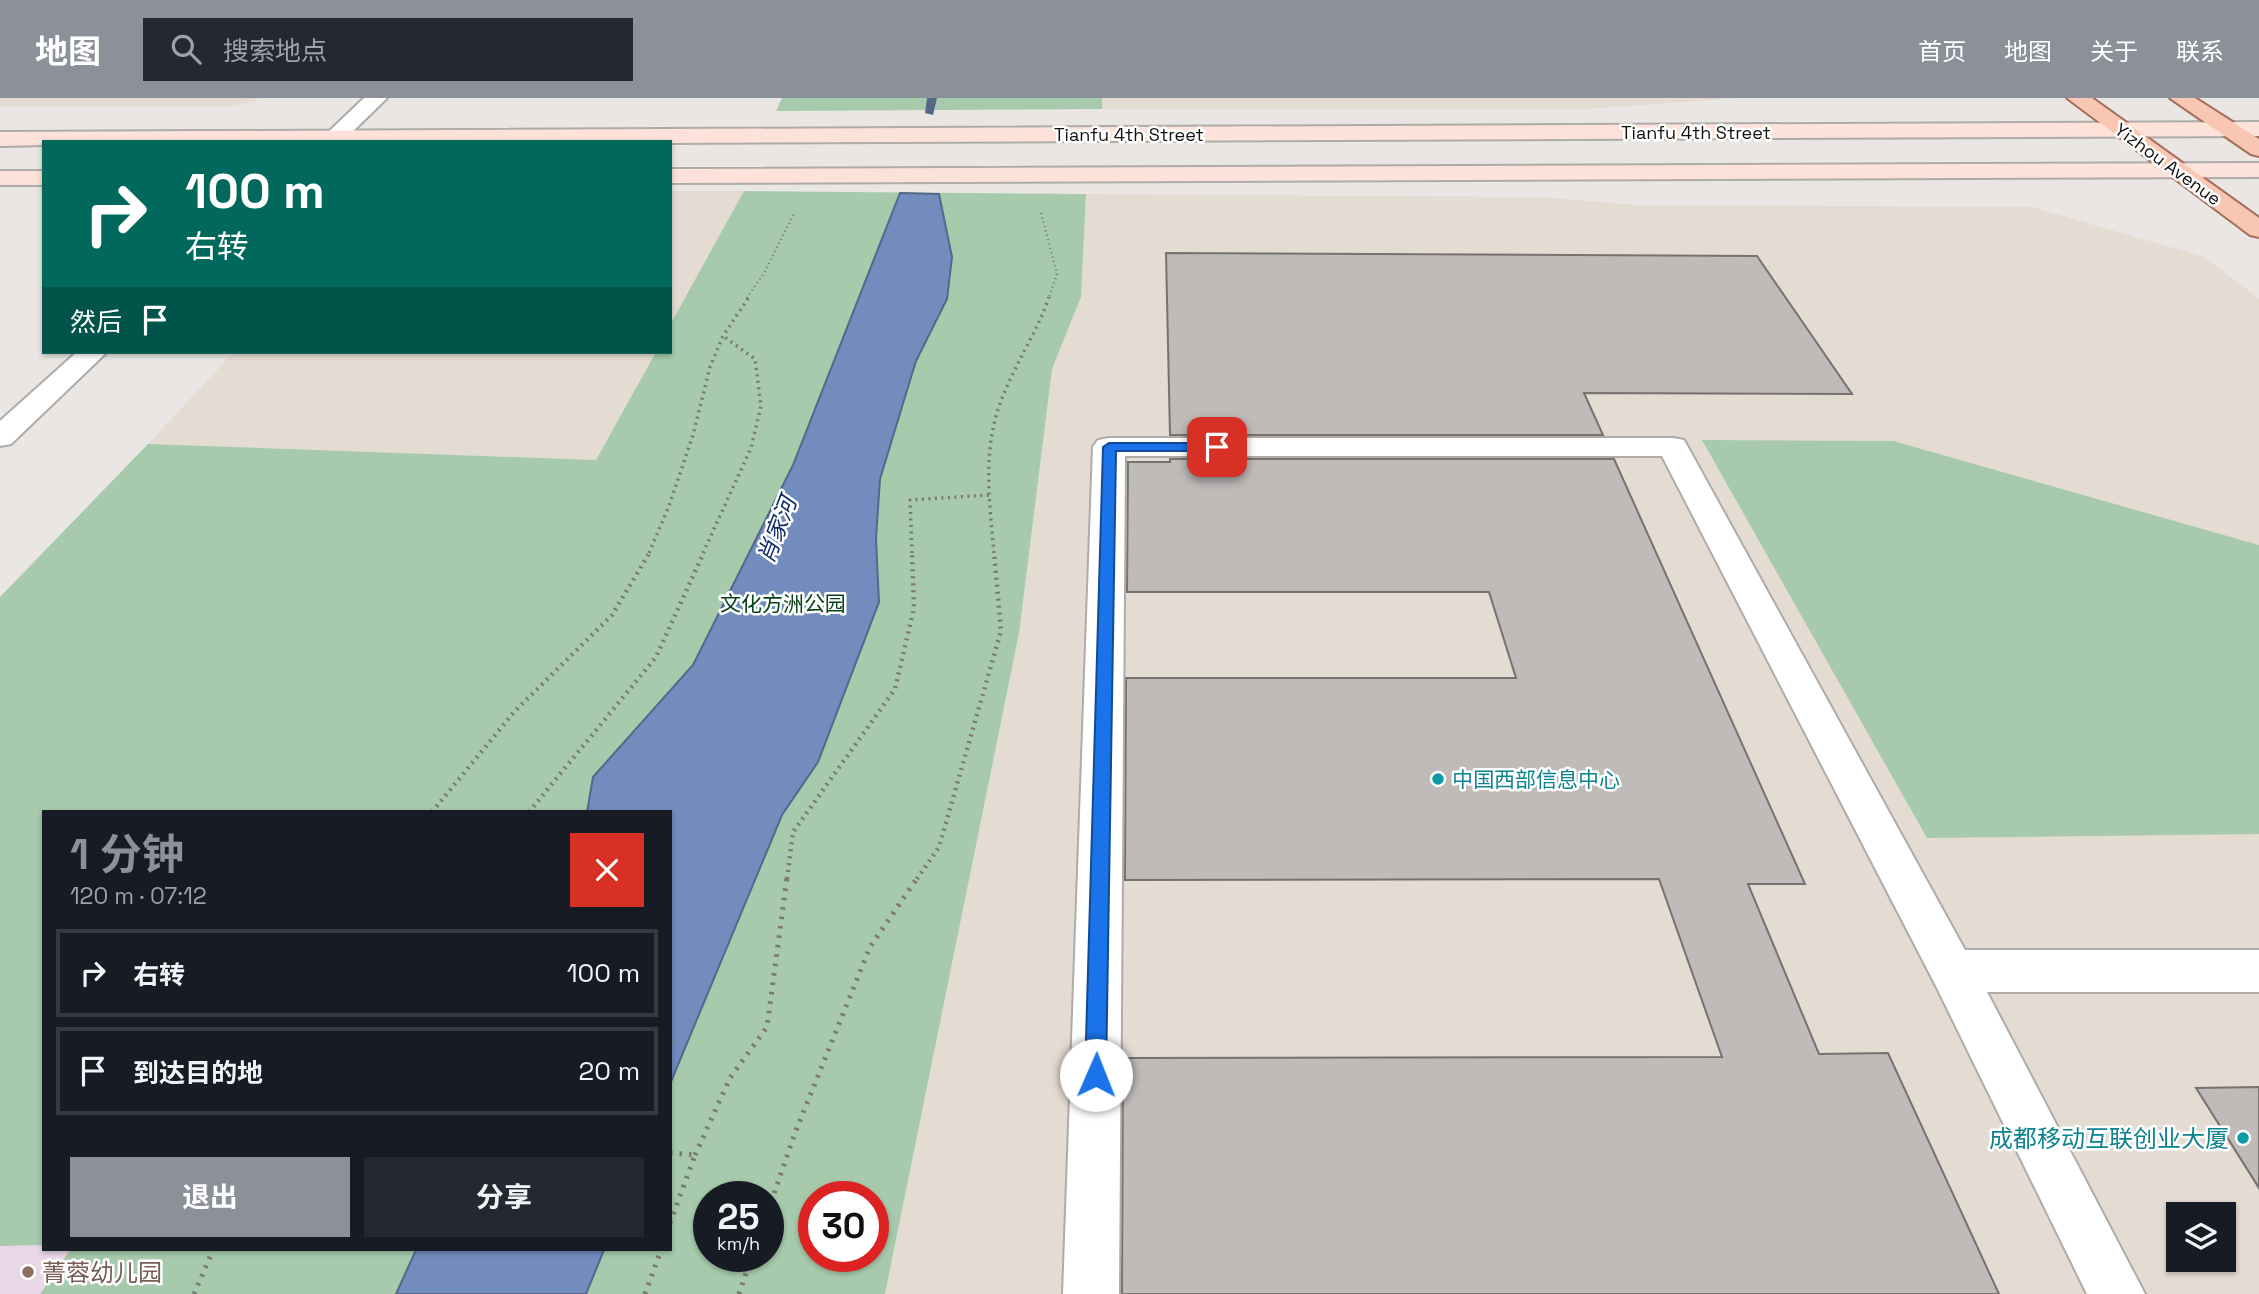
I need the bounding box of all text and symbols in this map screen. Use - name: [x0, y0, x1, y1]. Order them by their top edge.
- search box: [143, 18, 633, 81]
- icon: search: [167, 30, 205, 68]
- text: 地图: [35, 31, 101, 73]
- text: 搜索地点: [223, 34, 327, 68]
- text: 首页: [1918, 36, 1966, 67]
- text: 地图: [2004, 36, 2052, 67]
- text: 关于: [2090, 36, 2138, 67]
- text: 联系: [2176, 36, 2224, 67]
- street label: Yizhou Avenue: [2110, 118, 2226, 210]
- street label: Tianfu 4th Street: [1621, 121, 1771, 144]
- street label: Tianfu 4th Street: [1054, 123, 1204, 146]
- text: 100 m: [185, 160, 325, 222]
- icon: right: [70, 168, 161, 259]
- text: 右转: [185, 227, 249, 267]
- icon: arrive: [136, 301, 174, 339]
- text: 然后: [70, 305, 122, 339]
- pin: [1187, 417, 1247, 477]
- icon: arrive: [1198, 428, 1236, 466]
- water label: 肖家河: [751, 489, 805, 568]
- park label: 文化方洲公园: [720, 590, 846, 617]
- place label: 中国西部信息中心: [1452, 766, 1620, 793]
- marker: 中国西部信息中心: [1430, 771, 1446, 787]
- text: 1 分钟: [70, 828, 184, 881]
- button: close: [570, 833, 644, 907]
- text: 120 m · 07:12: [70, 881, 207, 911]
- icon: right: [74, 954, 112, 992]
- text: 100 m: [567, 956, 640, 990]
- text: 右转: [133, 958, 185, 992]
- position arrow: [1059, 1038, 1133, 1112]
- icon: arrive: [74, 1052, 112, 1090]
- text: 20 m: [579, 1054, 640, 1088]
- text: 到达目的地: [133, 1056, 263, 1090]
- place label: 成都移动互联创业大厦: [1989, 1123, 2229, 1154]
- marker: 成都移动互联创业大厦: [2235, 1130, 2251, 1146]
- button: 退出: [70, 1157, 350, 1237]
- button: 分享: [364, 1157, 644, 1237]
- speed limit sign: 30: [798, 1181, 889, 1272]
- text: 25: [718, 1195, 759, 1239]
- map controls: [2166, 1202, 2236, 1272]
- button: layers: [2166, 1202, 2236, 1272]
- text: km/h: [717, 1232, 760, 1255]
- place label: 菁蓉幼儿园: [42, 1257, 162, 1288]
- marker: 菁蓉幼儿园: [20, 1264, 36, 1280]

